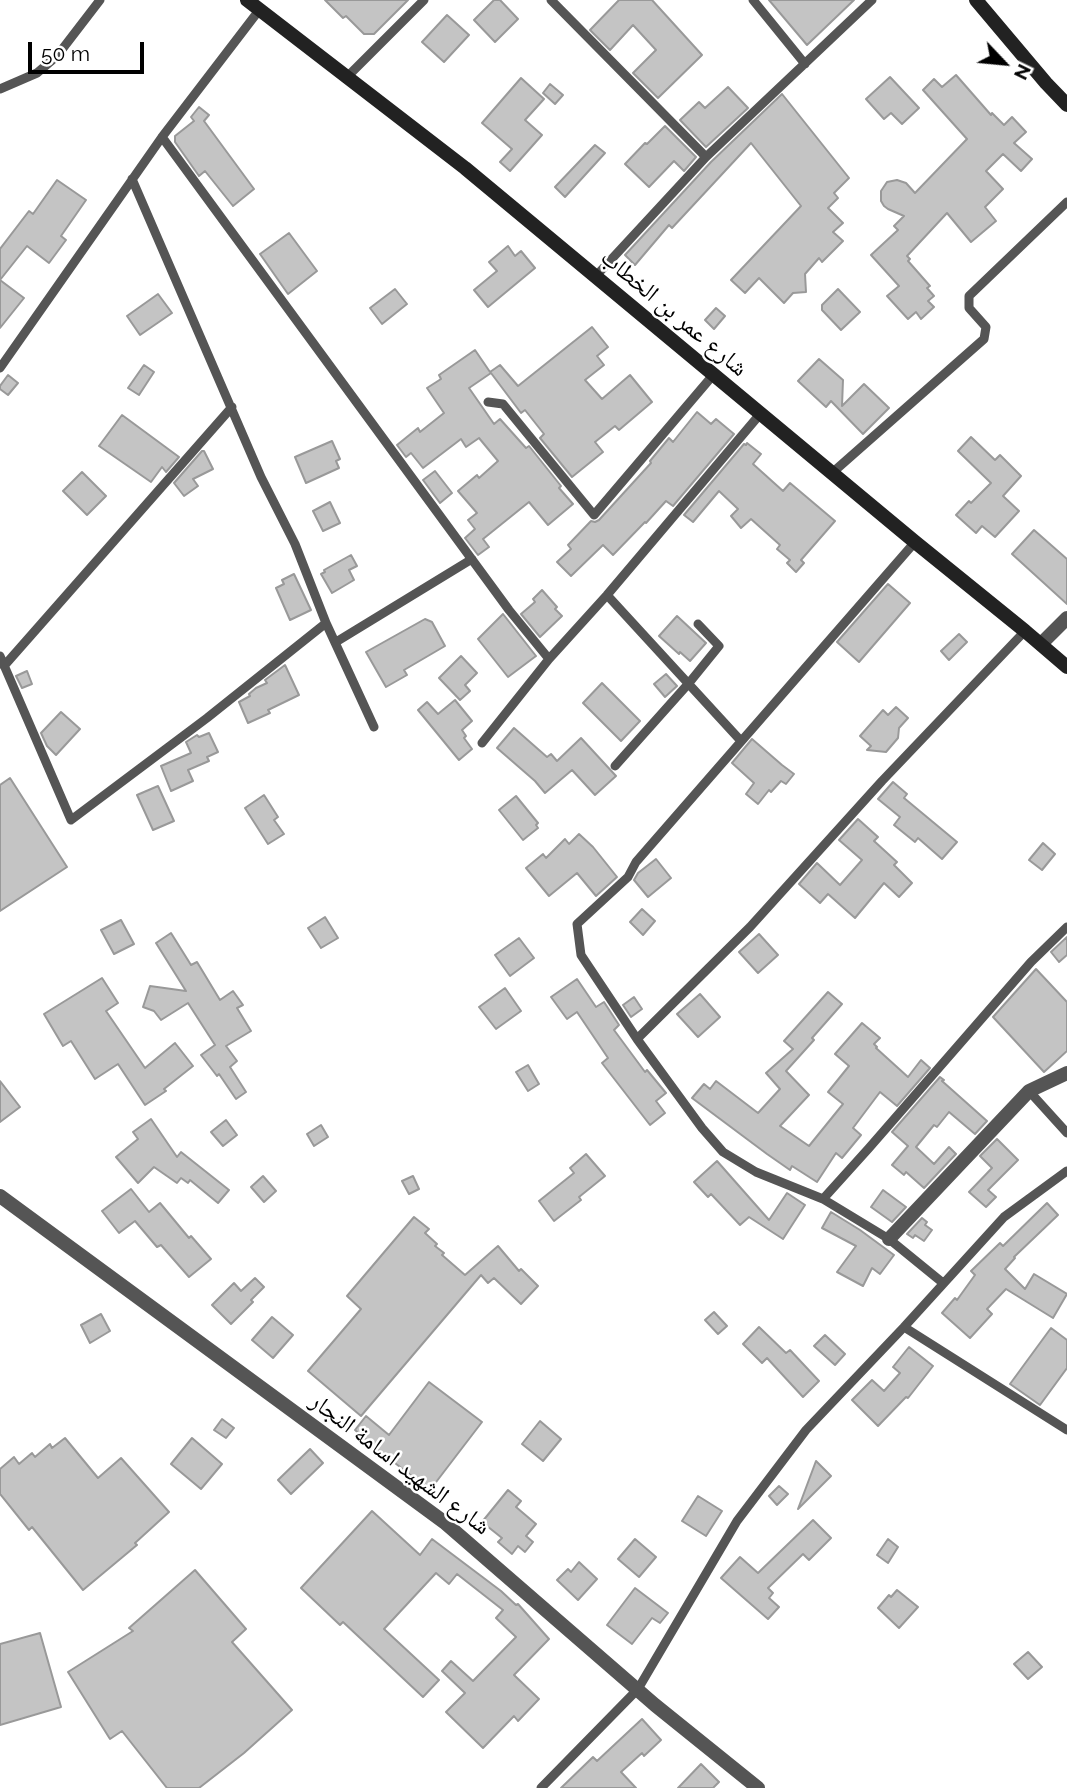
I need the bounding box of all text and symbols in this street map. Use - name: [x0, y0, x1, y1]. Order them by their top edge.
- scale bar: [32, 28, 147, 72]
- north arrow: [969, 28, 1039, 98]
- text: 50 m: [41, 41, 90, 66]
- text: N: [1010, 61, 1036, 84]
- street label: شارع عمر بن الخطاب: [595, 243, 753, 383]
- street label: شارع الشهيد اسامة النجار: [304, 1387, 496, 1541]

